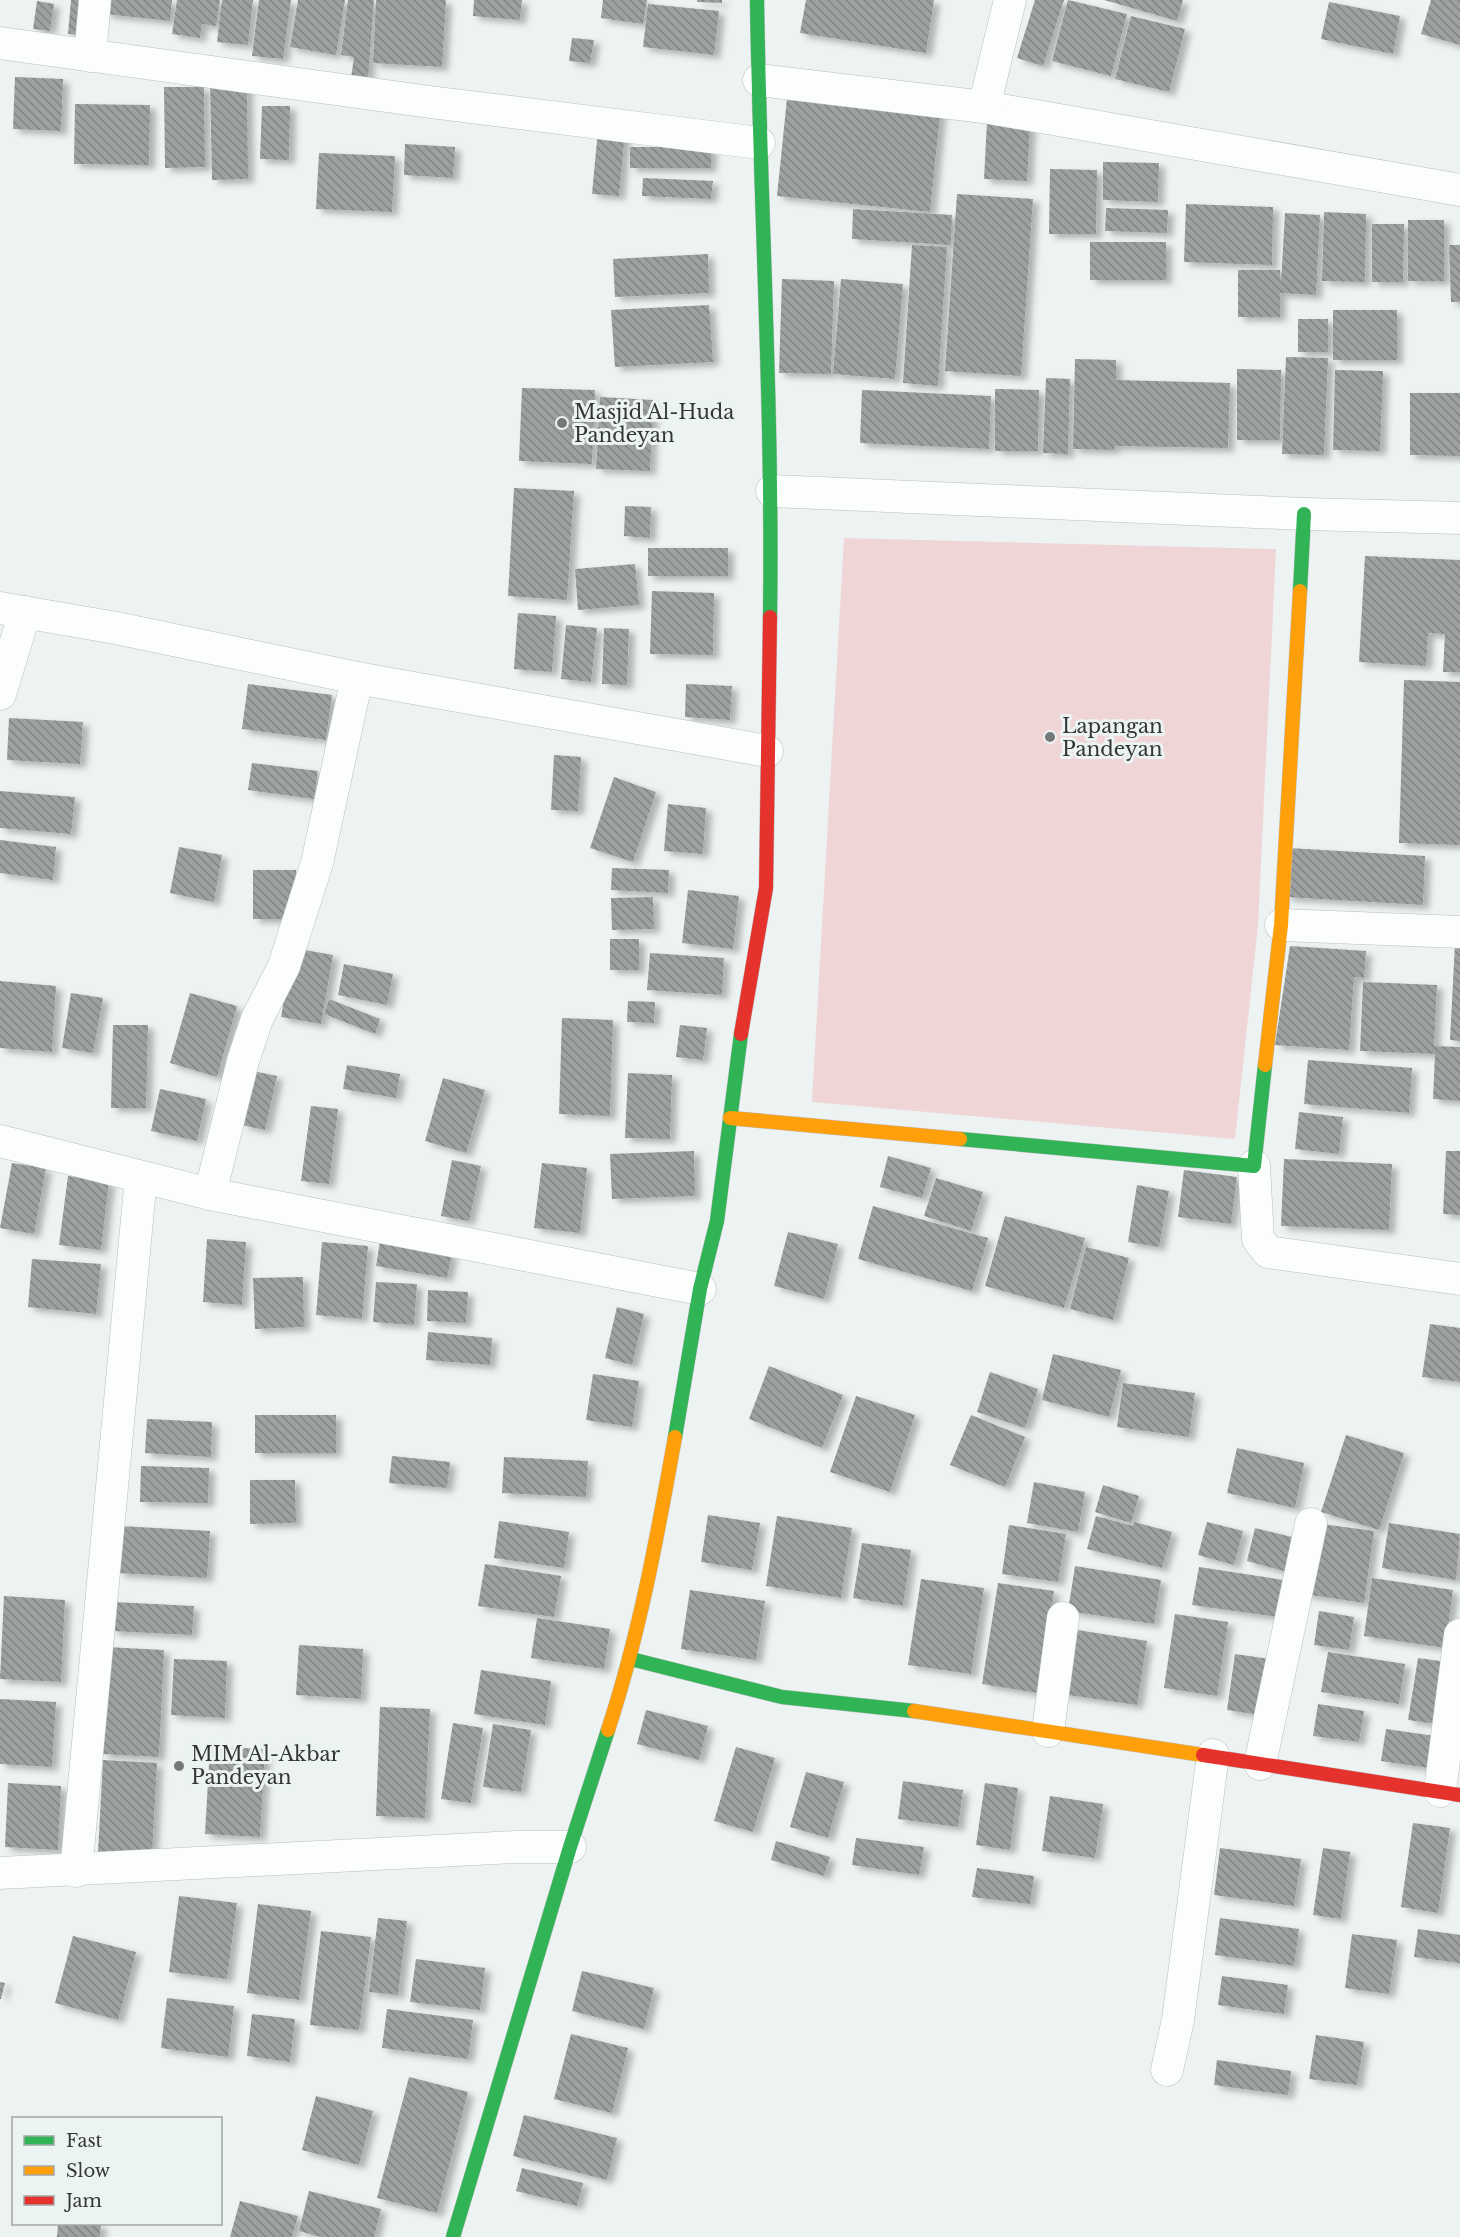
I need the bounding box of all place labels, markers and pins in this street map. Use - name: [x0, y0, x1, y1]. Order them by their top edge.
- place label: Masjid Al-Huda Pandeyan: [574, 400, 735, 447]
- marker: Masjid Al-Huda Pandeyan: [555, 416, 569, 430]
- place label: Lapangan Pandeyan: [1062, 714, 1163, 761]
- marker: Lapangan Pandeyan: [1043, 730, 1057, 744]
- place label: MIM Al-Akbar Pandeyan: [191, 1742, 341, 1789]
- marker: MIM Al-Akbar Pandeyan: [172, 1759, 186, 1773]

